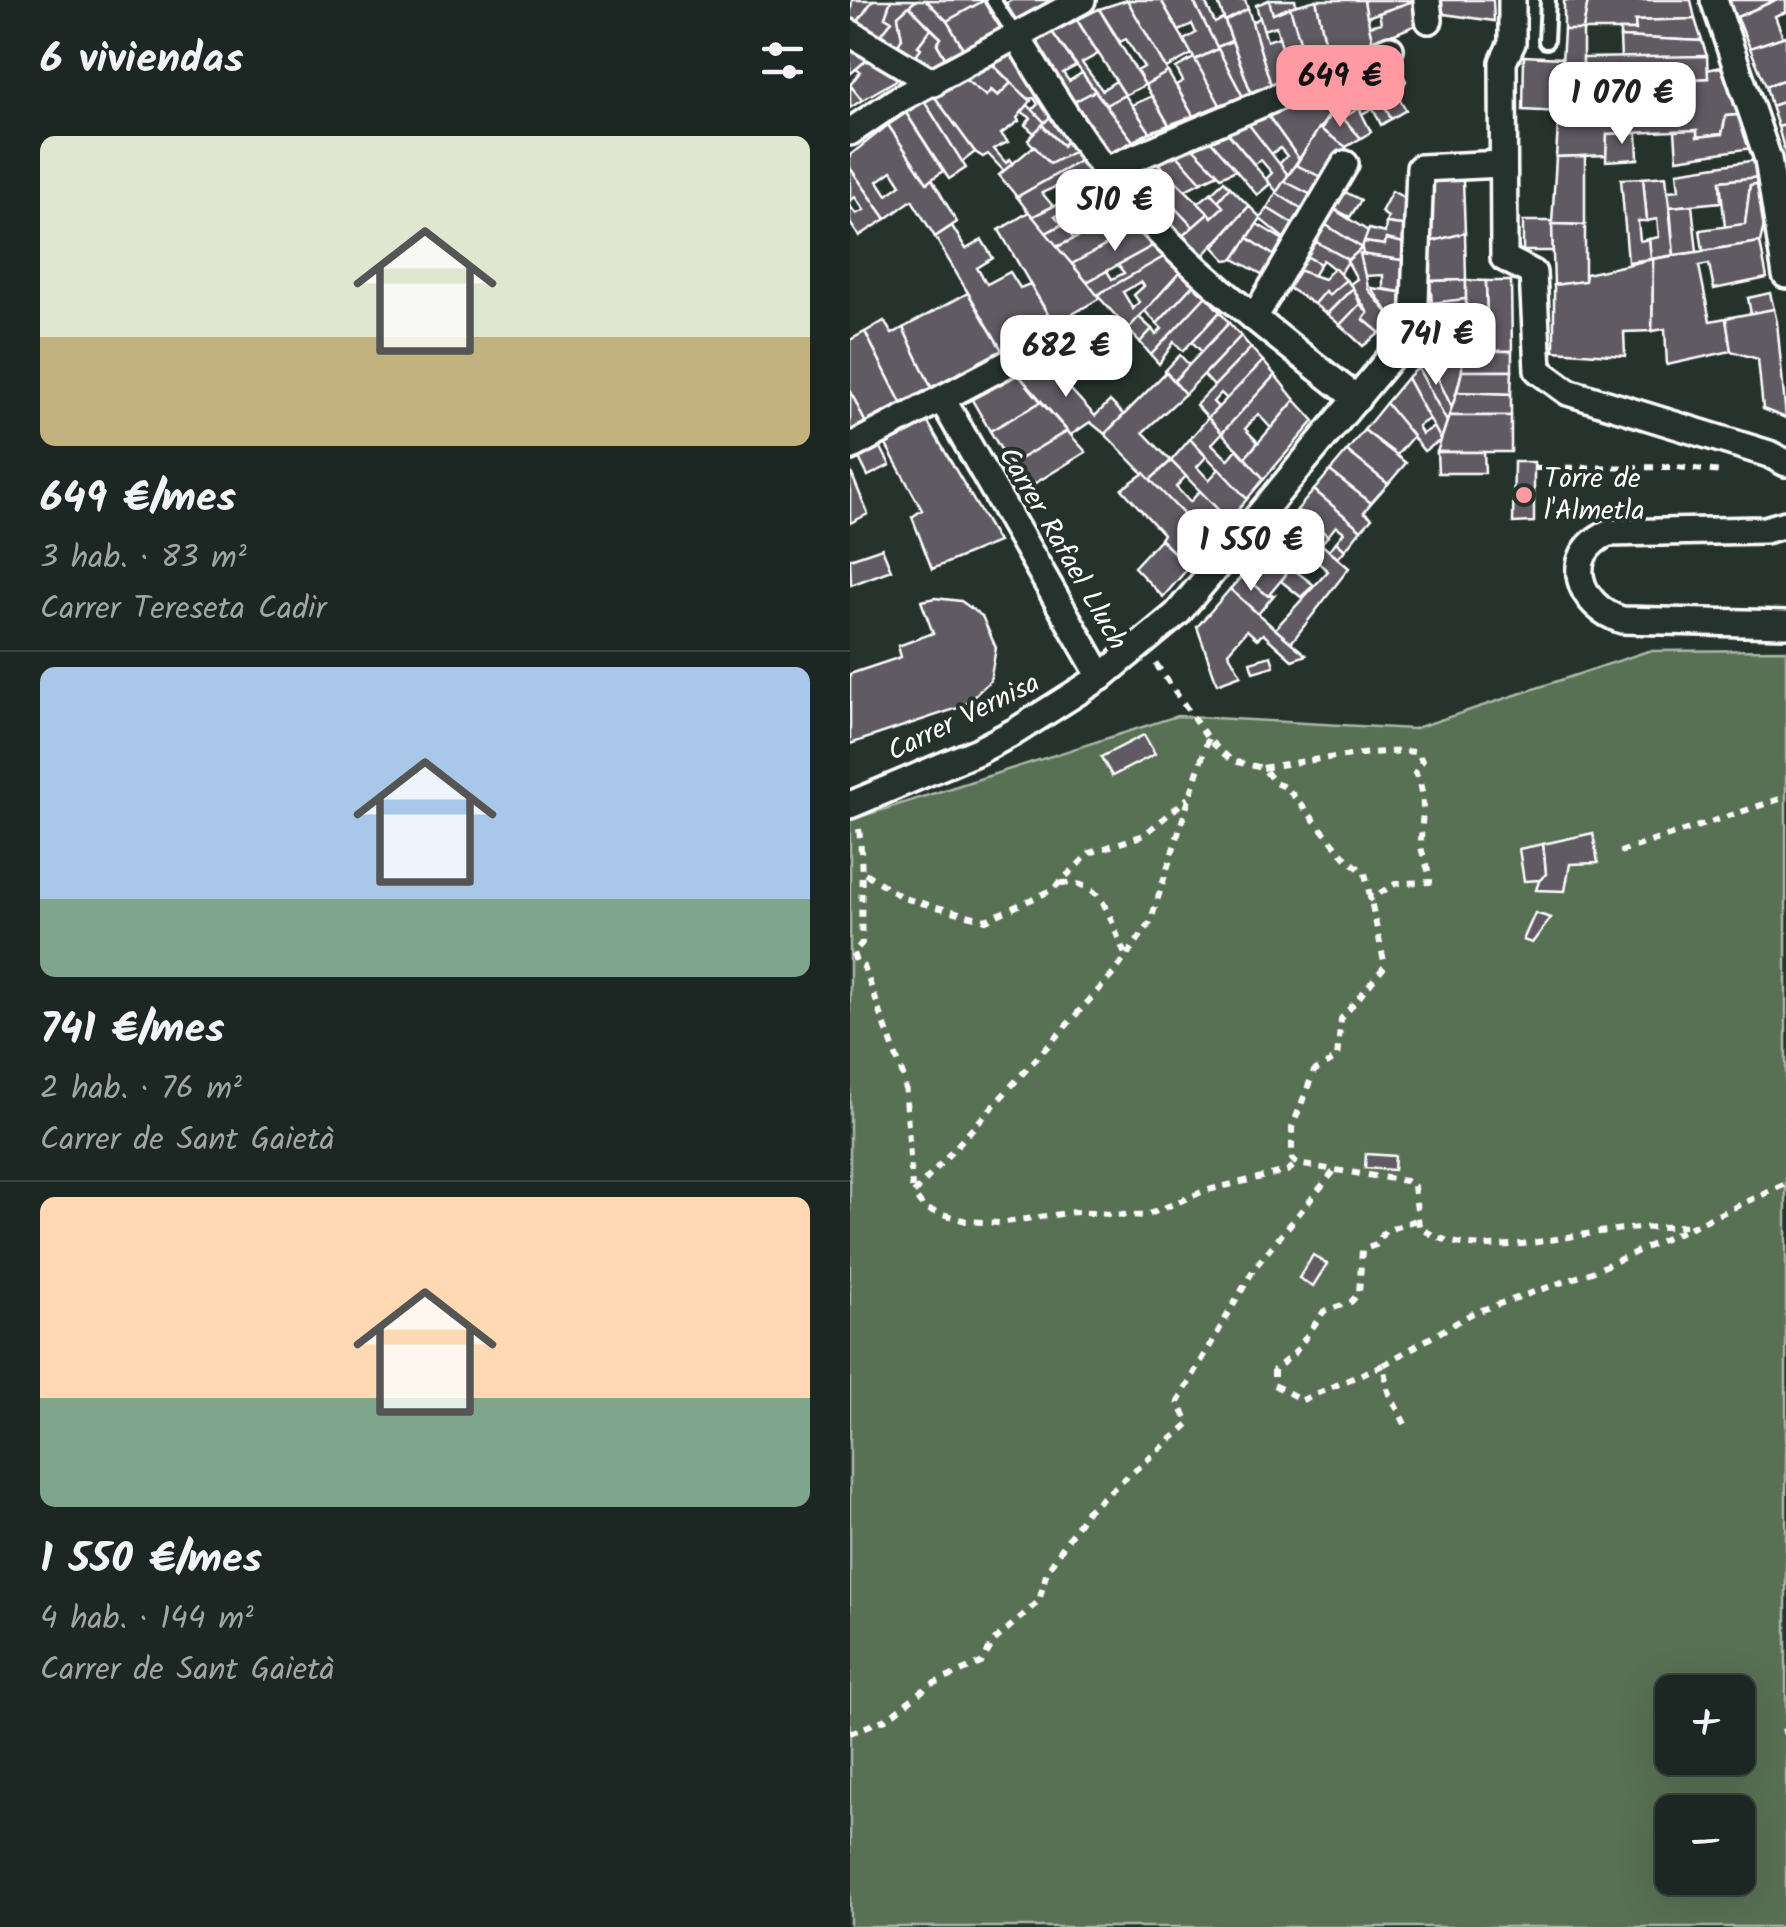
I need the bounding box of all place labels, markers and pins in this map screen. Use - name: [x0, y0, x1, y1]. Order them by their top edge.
- pin: 649 €: [1270, 45, 1410, 130]
- pin: 1 070 €: [1530, 62, 1714, 147]
- pin: 510 €: [1045, 169, 1185, 254]
- pin: 741 €: [1366, 303, 1506, 388]
- pin: 682 €: [996, 315, 1136, 400]
- place label: Torre de l'Almetla: [1544, 457, 1645, 534]
- marker: Torre de l'Almetla: [1513, 484, 1535, 506]
- pin: 1 550 €: [1159, 509, 1343, 594]

